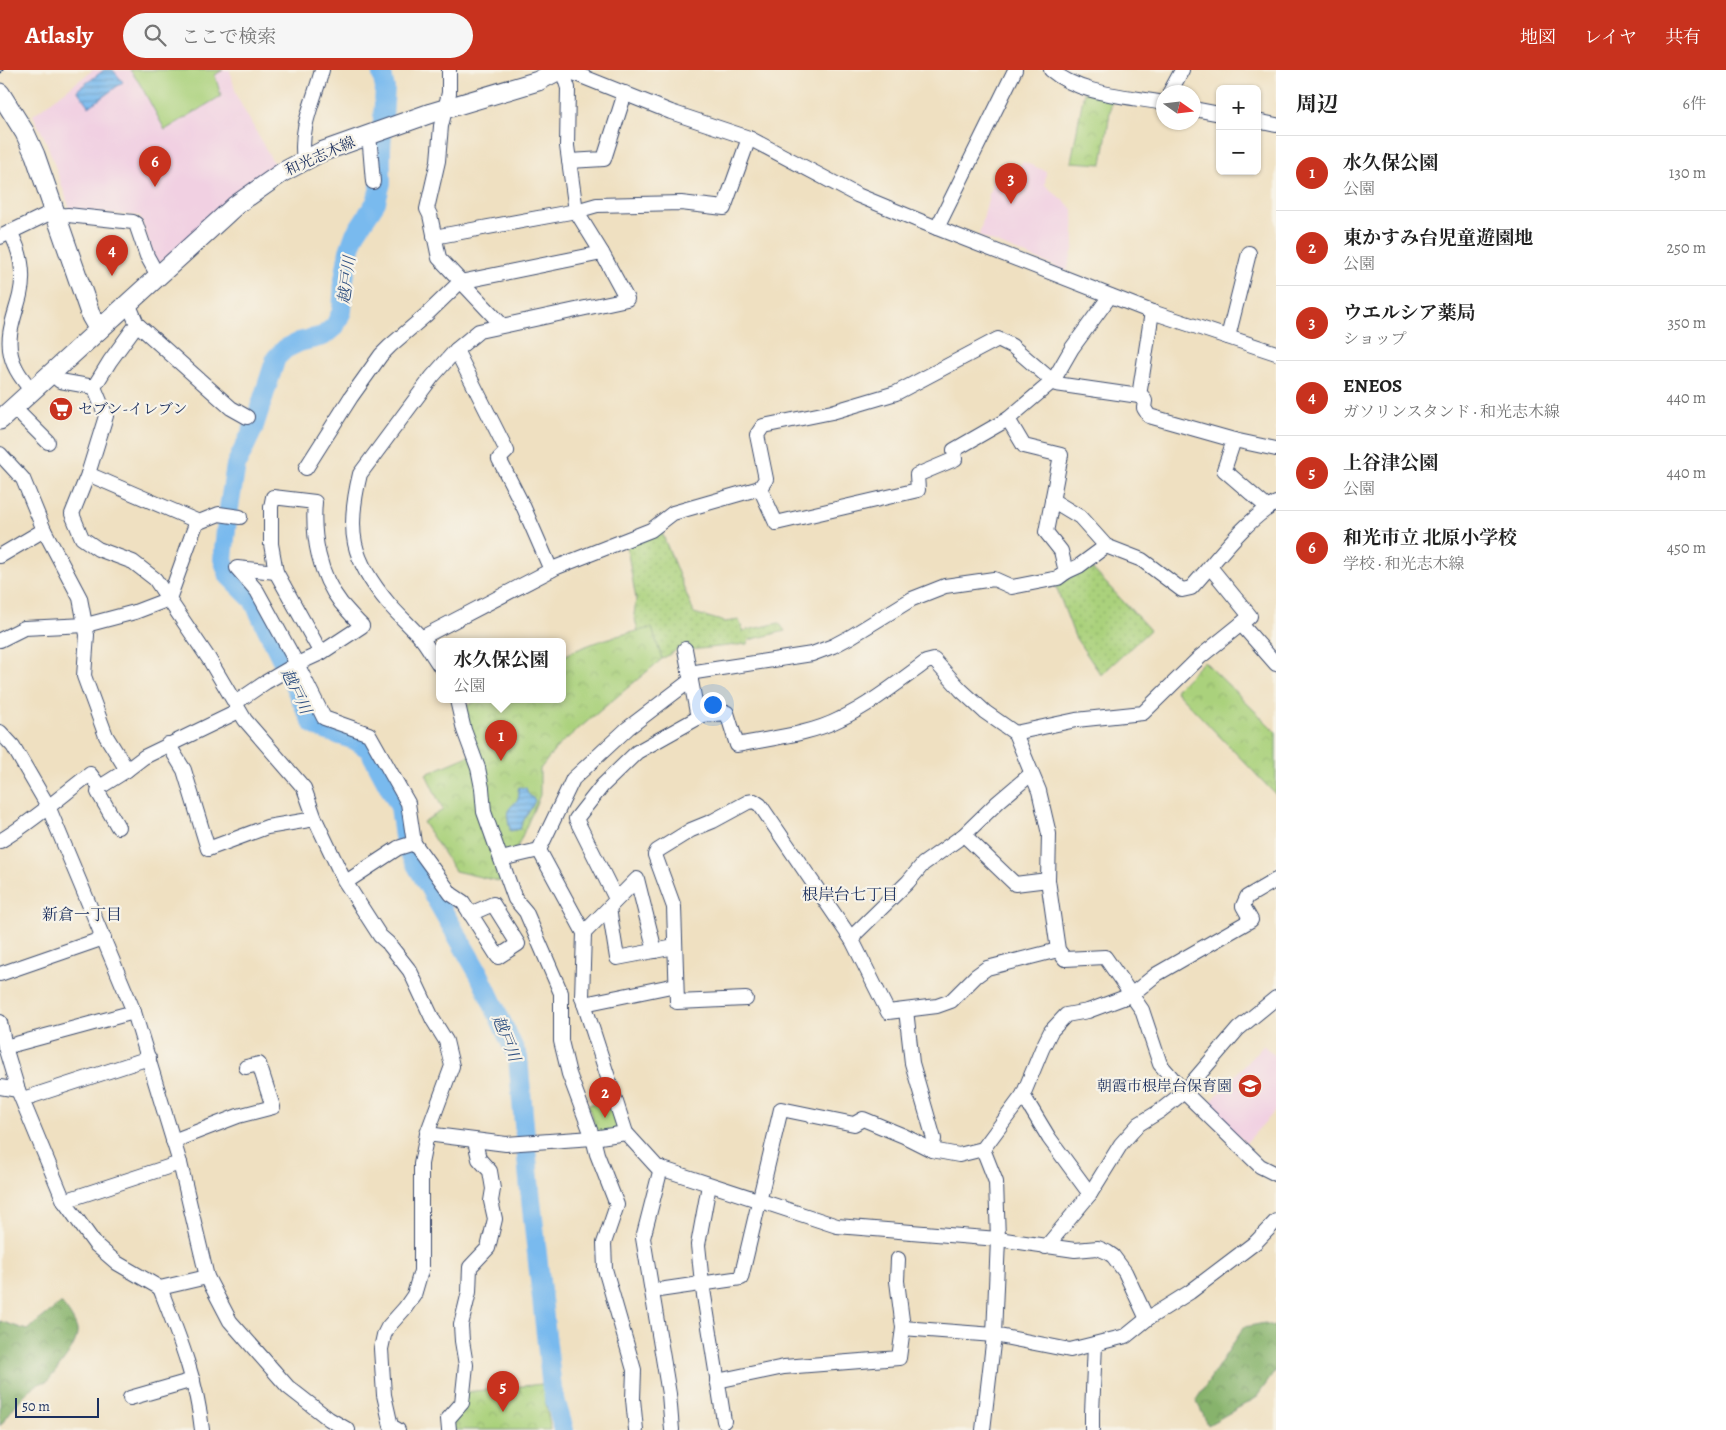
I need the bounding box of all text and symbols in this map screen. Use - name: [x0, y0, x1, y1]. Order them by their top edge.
- search box: [123, 13, 473, 58]
- text: Atlasly: [25, 19, 93, 51]
- icon: search: [141, 21, 169, 49]
- text: ここで検索: [181, 24, 276, 50]
- text: 地図: [1520, 25, 1556, 49]
- text: レイヤ: [1584, 25, 1637, 49]
- text: 共有: [1665, 25, 1701, 49]
- north arrow: [1156, 85, 1201, 130]
- map controls: [1216, 85, 1261, 175]
- button: +: [1216, 85, 1261, 130]
- text: 周辺: [1296, 90, 1338, 118]
- text: 6件: [1683, 93, 1706, 115]
- button: −: [1216, 130, 1261, 175]
- street label: 和光志木線: [282, 132, 358, 180]
- pin: 6: [139, 146, 171, 187]
- text: 水久保公園: [1343, 150, 1438, 176]
- text: 1: [1309, 162, 1315, 184]
- text: 130 m: [1669, 162, 1706, 184]
- pin: 3: [995, 163, 1027, 204]
- text: 公園: [1343, 178, 1375, 200]
- text: 東かすみ台児童遊園地: [1343, 225, 1533, 251]
- pin: 4: [96, 235, 128, 276]
- text: 2: [1308, 237, 1316, 259]
- text: 250 m: [1667, 237, 1706, 259]
- water label: 越戸川: [333, 253, 361, 305]
- text: 公園: [1343, 253, 1375, 275]
- text: ウエルシア薬局: [1343, 300, 1476, 326]
- text: 3: [1309, 312, 1315, 334]
- text: 350 m: [1667, 312, 1706, 334]
- text: ショップ: [1343, 328, 1407, 350]
- text: ENEOS: [1343, 373, 1402, 399]
- text: 4: [1308, 387, 1316, 409]
- text: 440 m: [1666, 387, 1706, 409]
- supermarket icon: セブン-イレブン: [48, 396, 74, 422]
- place label: セブン-イレブン: [78, 399, 188, 419]
- text: ガソリンスタンド · 和光志木線: [1343, 401, 1560, 423]
- text: 上谷津公園: [1343, 450, 1438, 476]
- text: 5: [1309, 462, 1315, 484]
- text: 440 m: [1666, 462, 1706, 484]
- text: 公園: [1343, 478, 1375, 500]
- text: 和光市立 北原小学校: [1343, 525, 1517, 551]
- text: 6: [1308, 537, 1316, 559]
- text: 450 m: [1667, 537, 1706, 559]
- text: 学校 · 和光志木線: [1343, 553, 1465, 575]
- popup: [436, 638, 566, 703]
- text: 水久保公園: [453, 647, 549, 673]
- water label: 越戸川: [276, 665, 317, 720]
- text: 公園: [453, 675, 486, 697]
- your location: [700, 692, 726, 718]
- pin: 1: [485, 720, 517, 761]
- district label: 根岸台七丁目: [802, 884, 898, 906]
- district label: 新倉一丁目: [42, 904, 122, 926]
- water label: 越戸川: [487, 1012, 526, 1067]
- school or university icon: 朝霞市根岸台保育園: [1237, 1073, 1263, 1099]
- place label: 朝霞市根岸台保育園: [1097, 1076, 1232, 1096]
- pin: 2: [589, 1077, 621, 1118]
- pin: 5: [487, 1371, 519, 1412]
- scale bar: [15, 1395, 99, 1418]
- text: 50 m: [22, 1397, 50, 1416]

